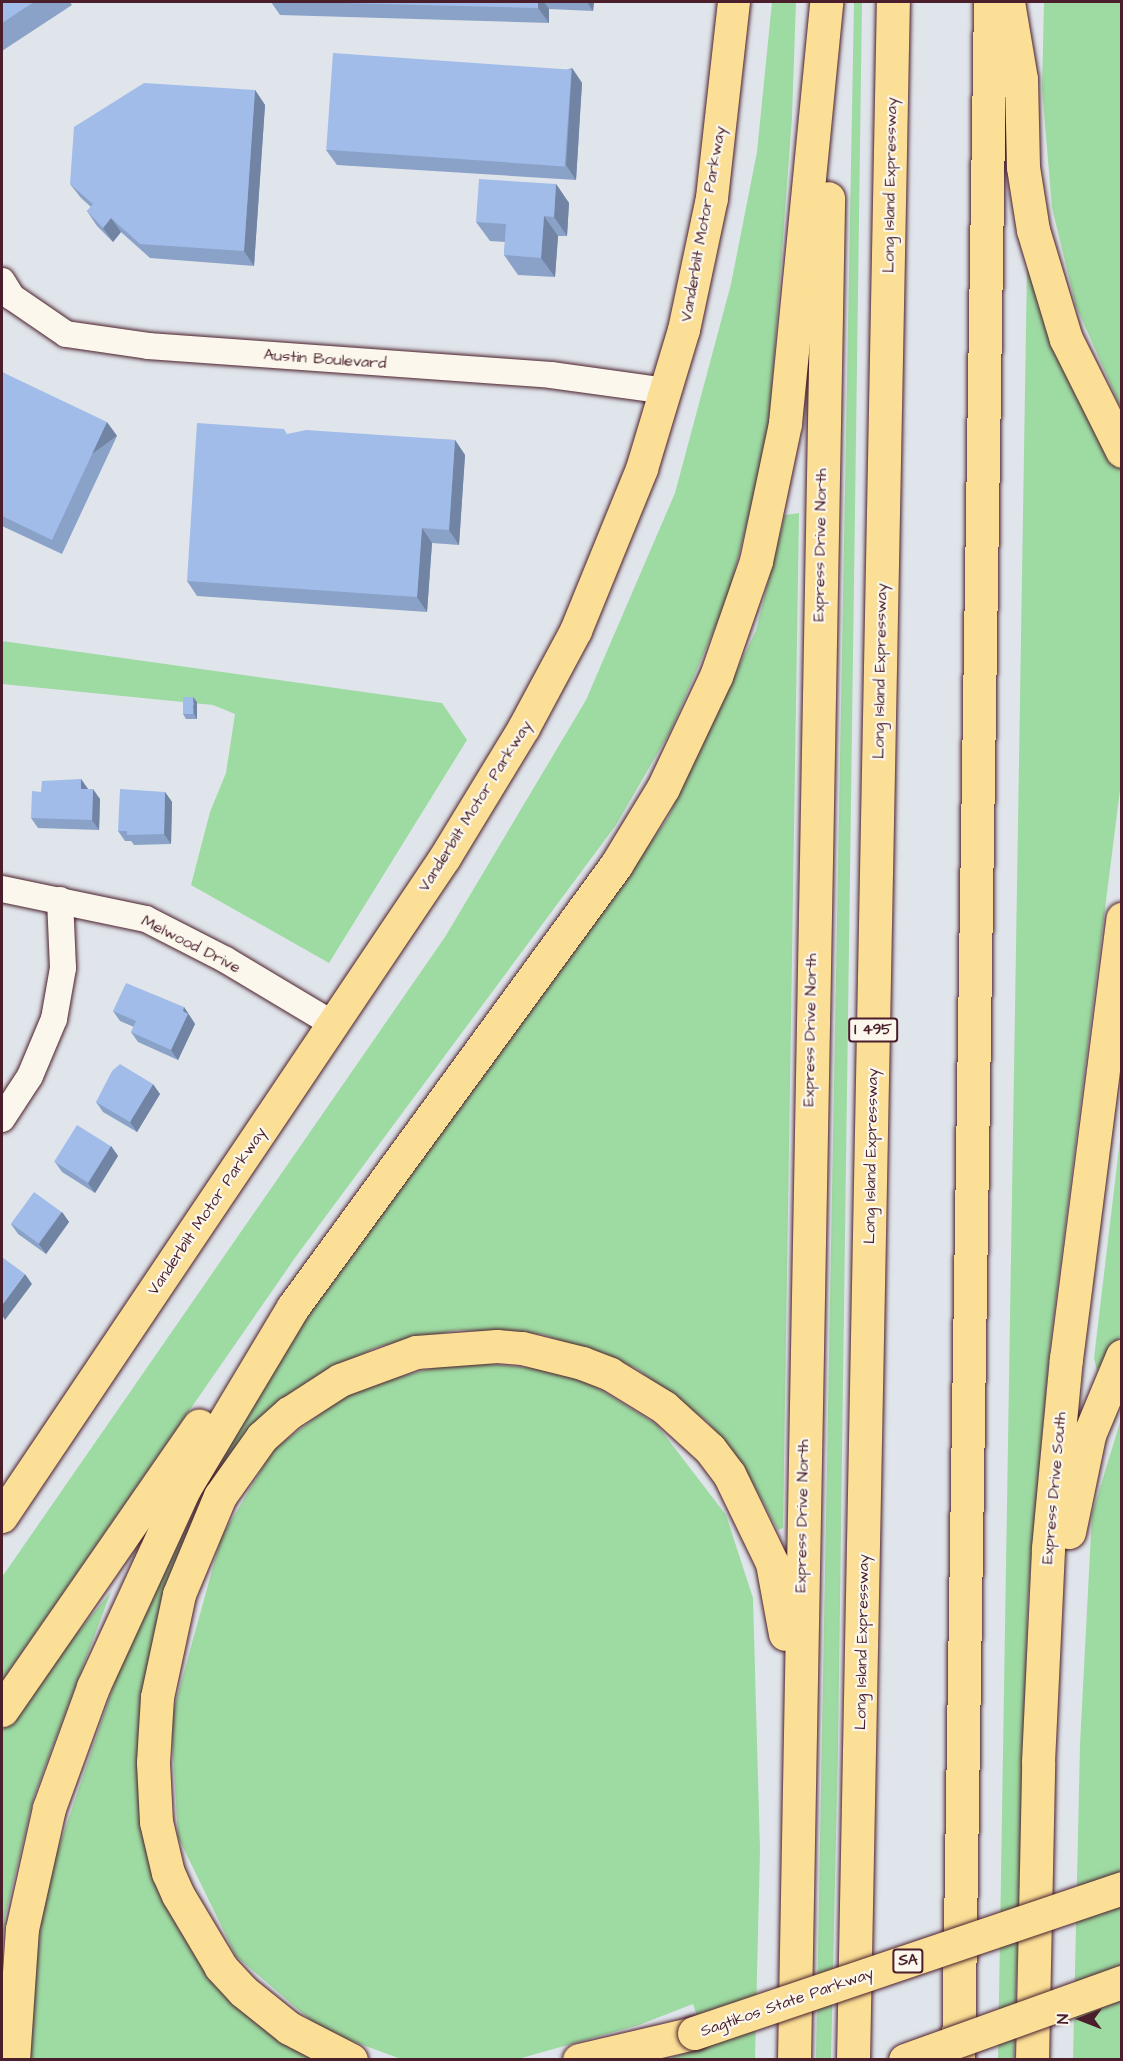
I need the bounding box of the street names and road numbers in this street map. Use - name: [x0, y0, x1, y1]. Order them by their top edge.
- street label: Long Island Expressway: [879, 97, 901, 273]
- street label: Vanderbilt Motor Parkway: [676, 125, 730, 323]
- street label: Austin Boulevard: [263, 345, 387, 373]
- street label: Express Drive North: [809, 468, 831, 622]
- street label: Long Island Expressway: [869, 583, 891, 759]
- street label: Vanderbilt Motor Parkway: [414, 717, 536, 895]
- street label: Melwood Drive: [138, 911, 244, 977]
- street label: Express Drive North: [799, 953, 821, 1107]
- road number: I 495: [848, 1018, 898, 1042]
- street label: Long Island Expressway: [860, 1068, 882, 1244]
- street label: Vanderbilt Motor Parkway: [144, 1123, 270, 1299]
- street label: Express Drive South: [1038, 1411, 1070, 1565]
- street label: Express Drive North: [791, 1439, 813, 1593]
- street label: Long Island Expressway: [851, 1554, 873, 1730]
- road number: SA: [892, 1949, 924, 1973]
- street label: Sagtikos State Parkway: [698, 1963, 876, 2041]

